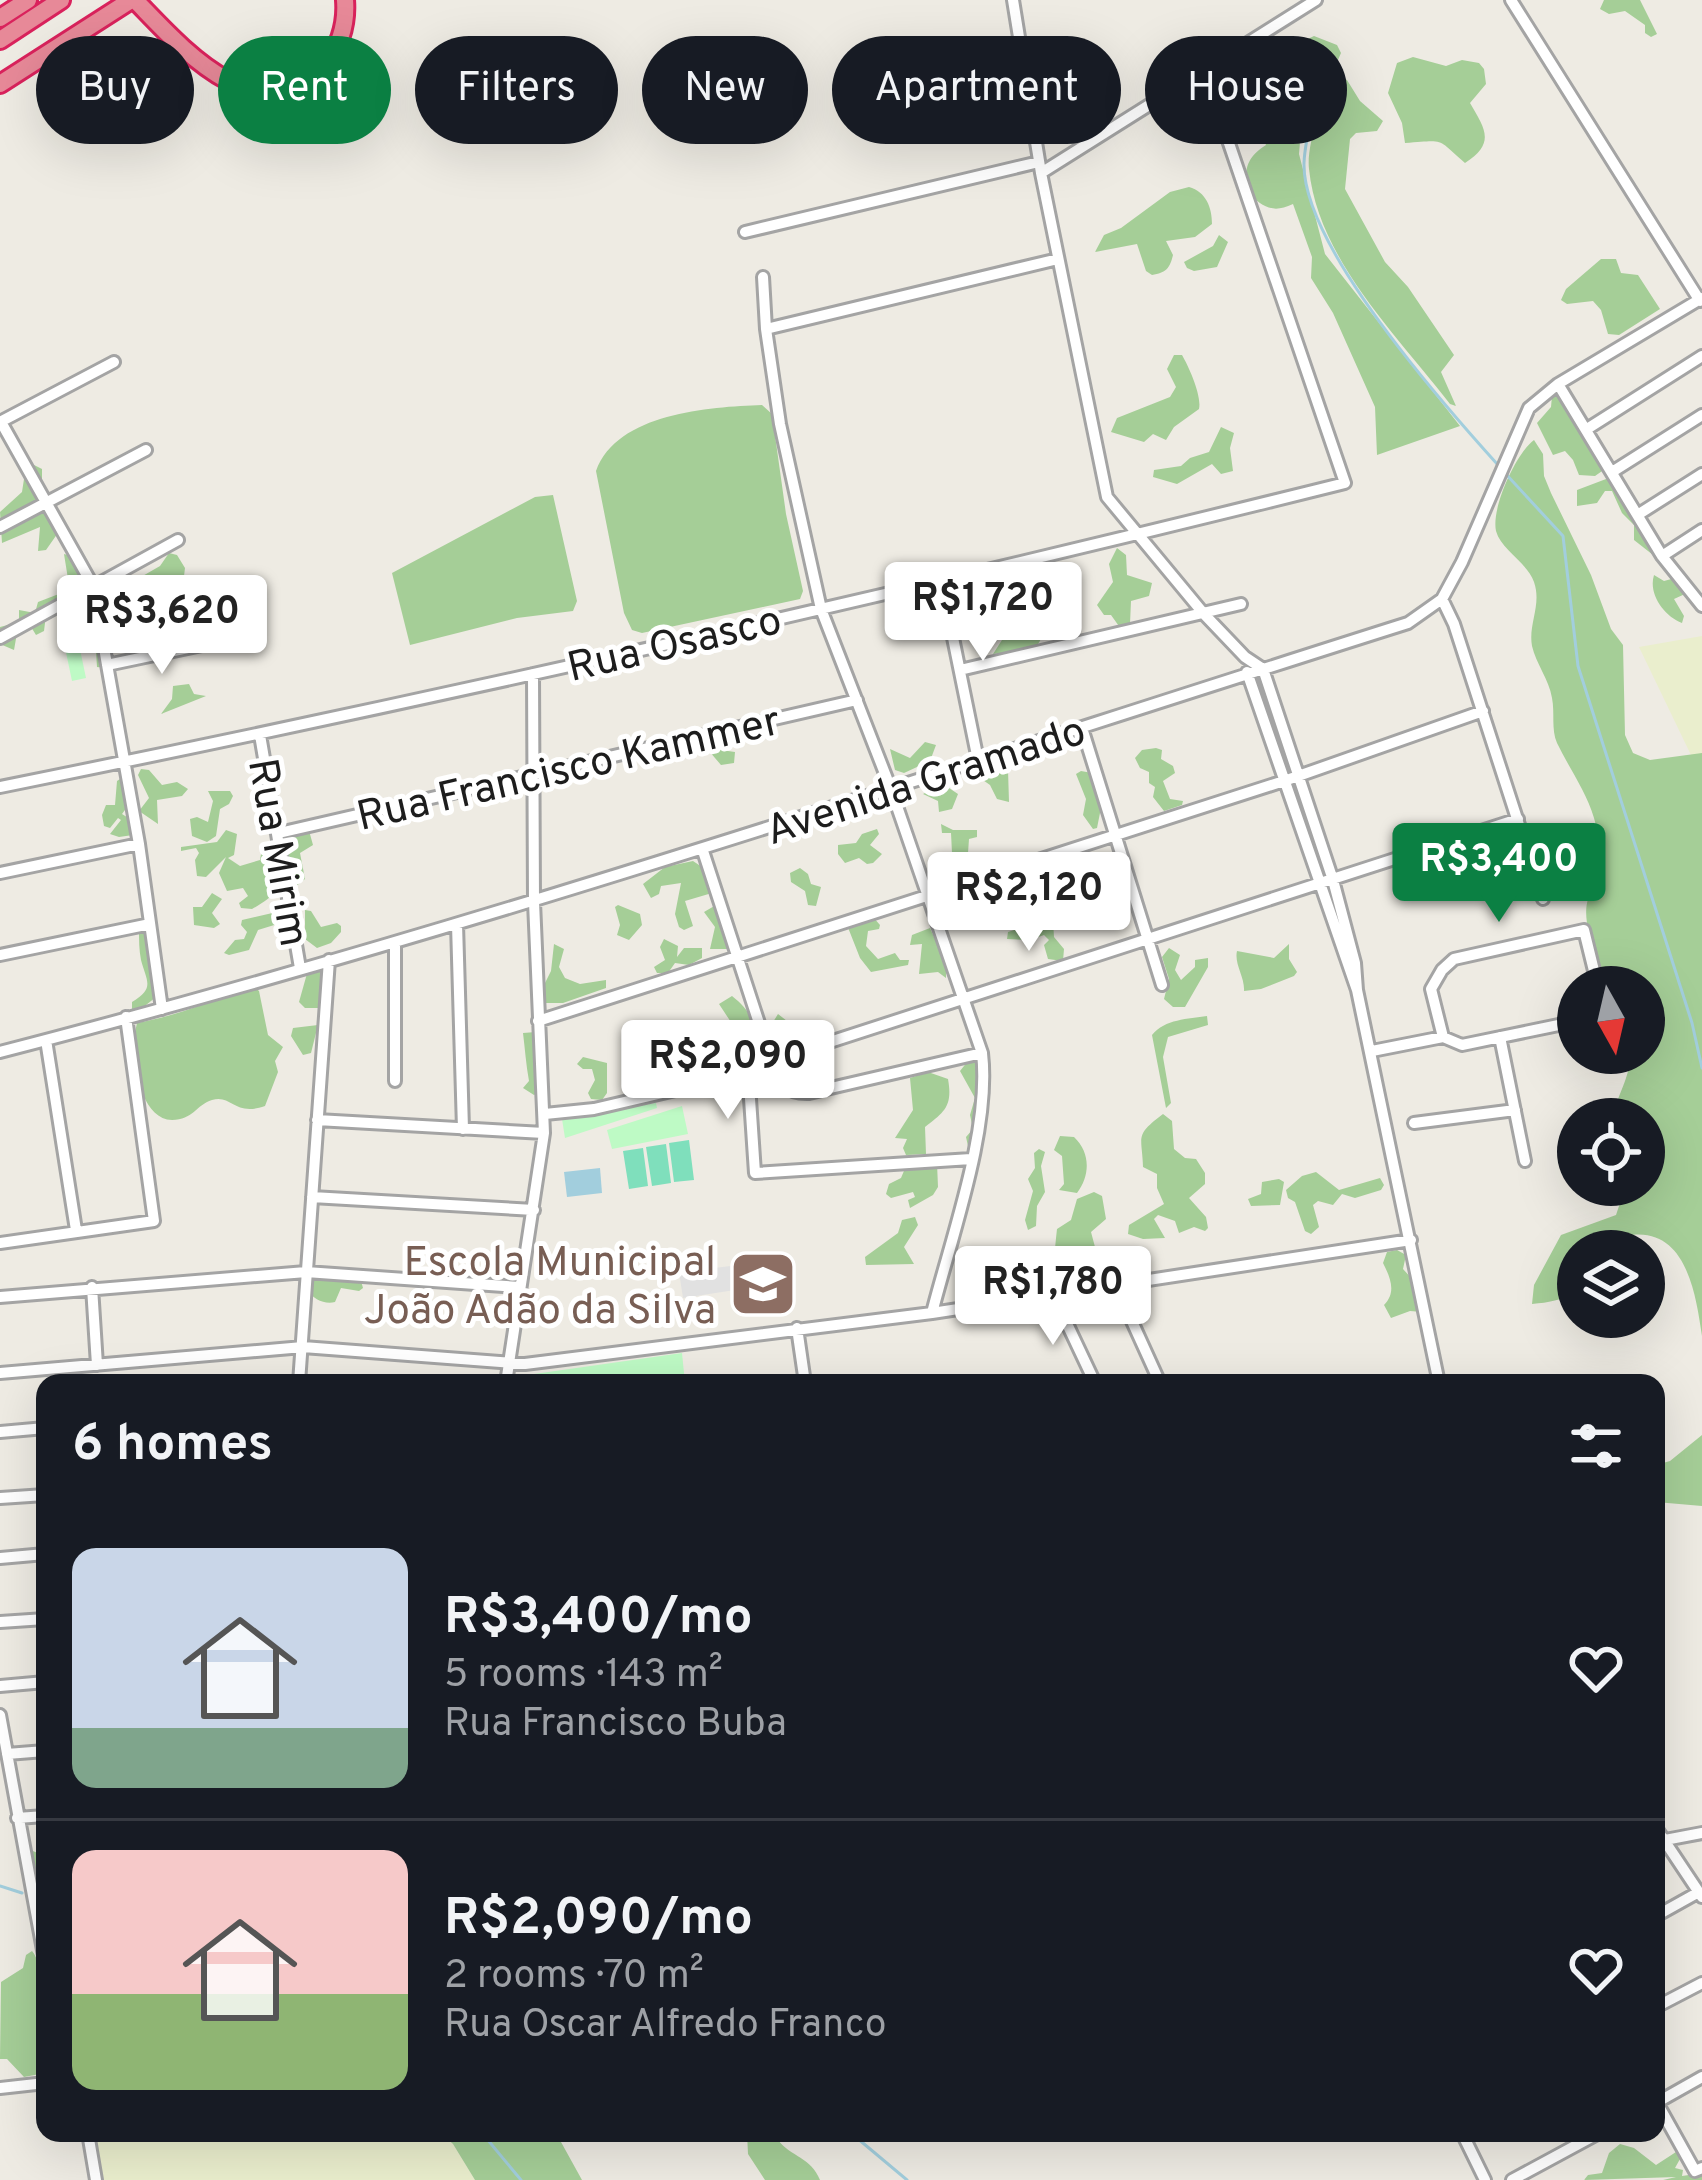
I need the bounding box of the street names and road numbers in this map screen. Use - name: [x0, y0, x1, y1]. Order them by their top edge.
- street label: Rua Osasco: [563, 596, 787, 697]
- street label: Rua Francisco Kammer: [352, 697, 786, 846]
- street label: Avenida Gramado: [760, 707, 1093, 860]
- street label: Rua Mirim: [233, 755, 318, 951]

